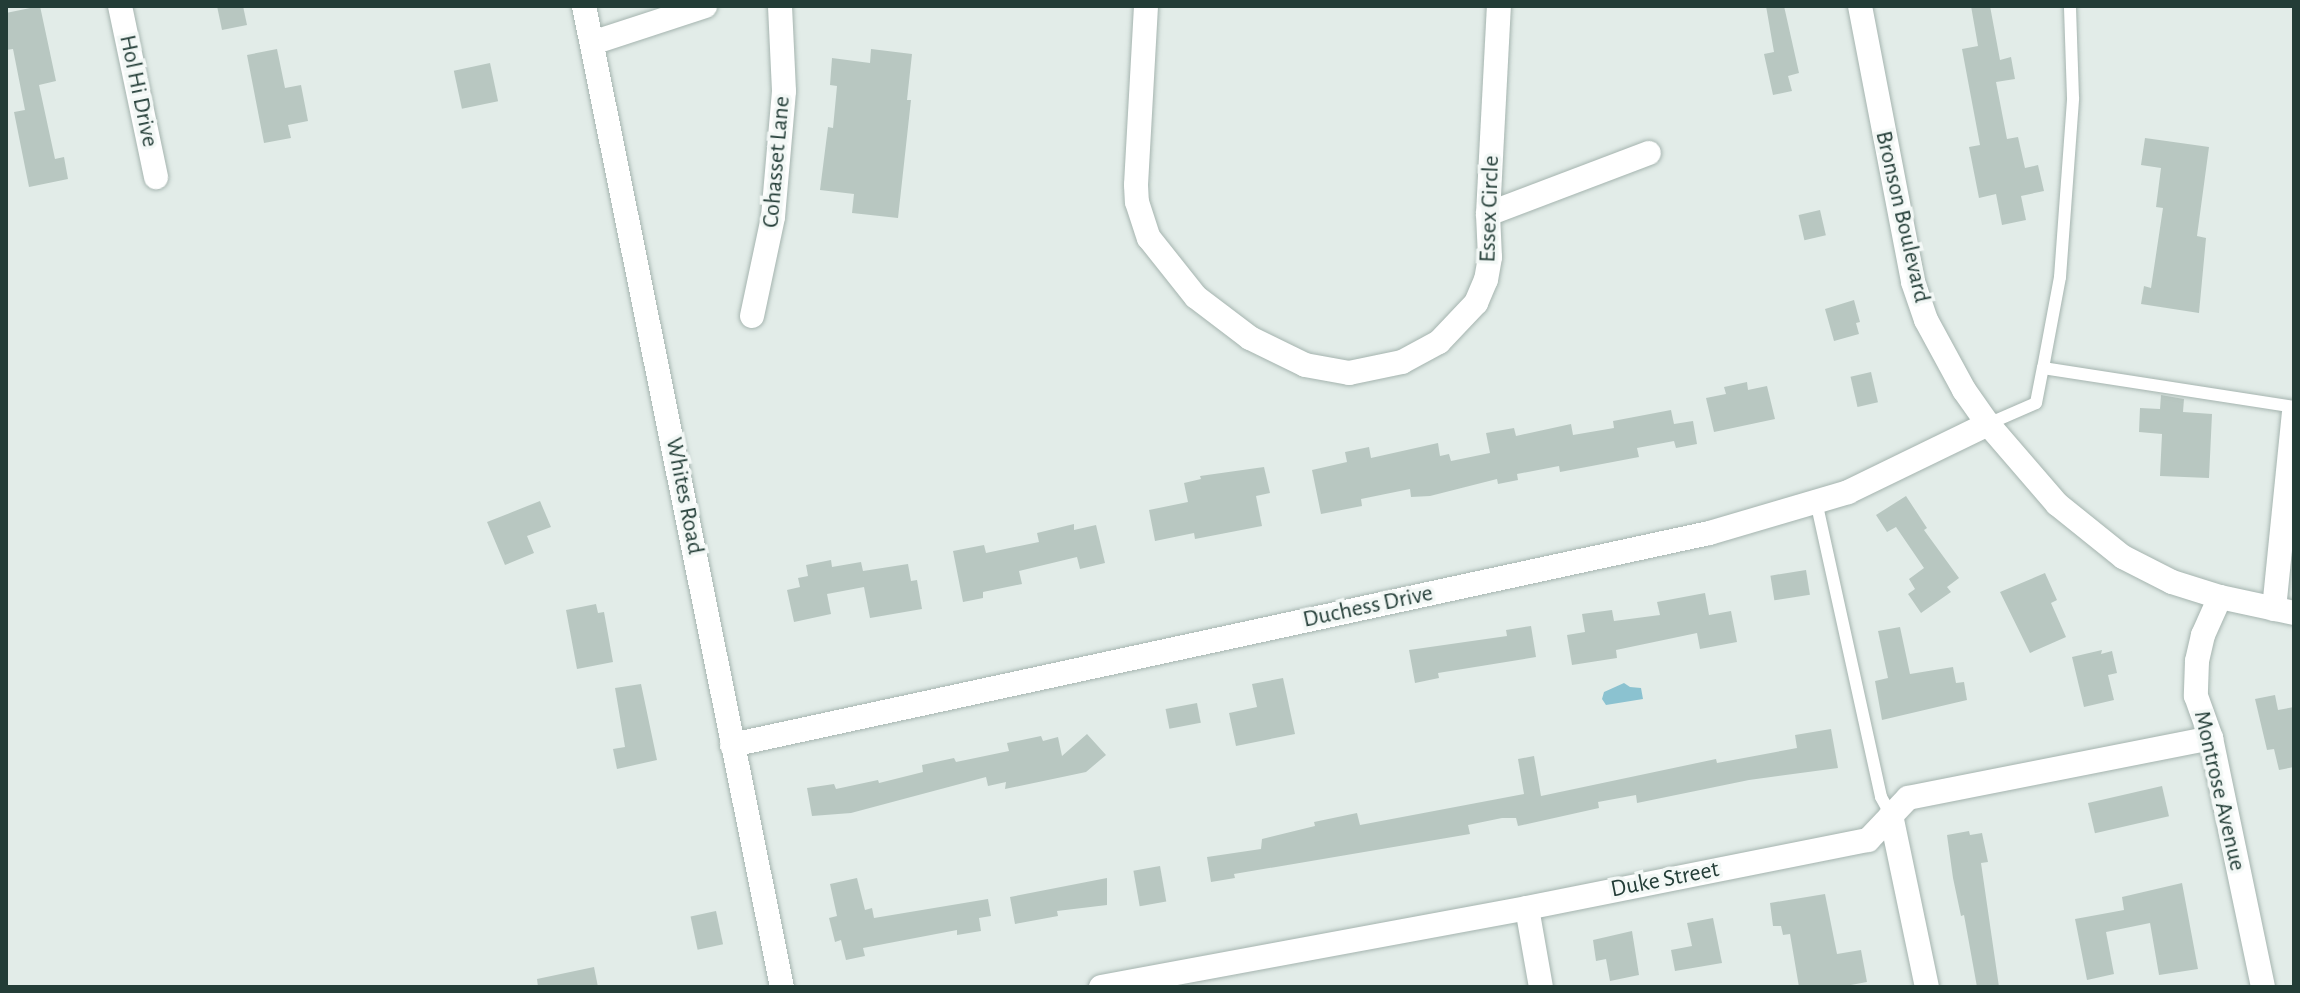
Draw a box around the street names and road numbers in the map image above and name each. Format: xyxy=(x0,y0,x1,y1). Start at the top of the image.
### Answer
street label: Hol Hi Drive xyxy=(112,32,164,150)
street label: Cohasset Lane xyxy=(757,95,797,229)
street label: Bronson Boulevard xyxy=(1868,128,1936,306)
street label: Essex Circle xyxy=(1474,155,1506,263)
street label: Whites Road xyxy=(659,435,709,557)
street label: Duchess Drive xyxy=(1300,579,1436,635)
street label: Montrose Avenue xyxy=(2187,708,2251,874)
street label: Duke Street xyxy=(1608,855,1722,905)

